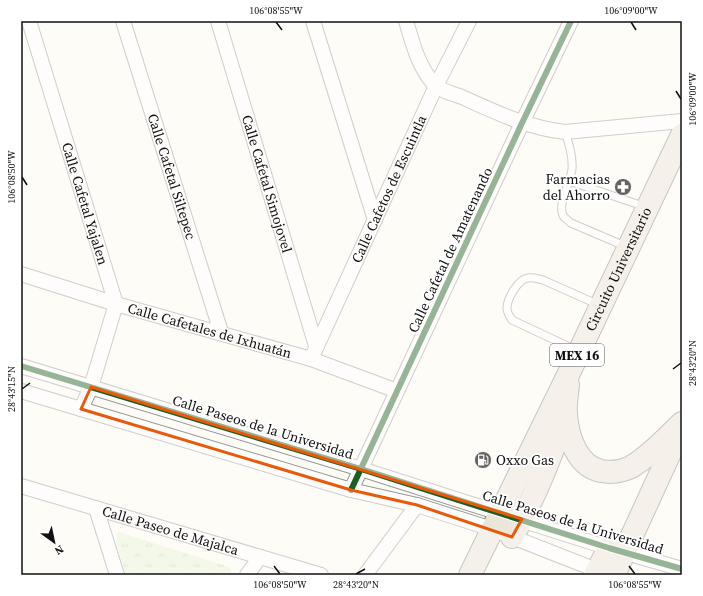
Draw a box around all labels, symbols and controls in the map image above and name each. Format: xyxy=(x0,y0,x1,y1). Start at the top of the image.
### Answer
text: 106°08'55"W xyxy=(249,4,303,17)
text: 106°09'00"W xyxy=(604,4,658,17)
text: 106°09'00"W xyxy=(686,72,699,126)
street label: Calle Cafetal Siltepec xyxy=(143,111,201,242)
street label: Calle Cafetos de Escuintla xyxy=(346,111,432,266)
street label: Calle Cafetal Simojovel xyxy=(237,112,297,255)
street label: Calle Cafetal Yajalen xyxy=(57,140,114,268)
text: 106°08'50"W xyxy=(5,150,18,204)
street label: Calle Cafetal de Amatenando xyxy=(403,164,497,336)
place label: Farmacias del Ahorro xyxy=(543,169,610,205)
pharmacy icon: Farmacias del Ahorro xyxy=(613,177,633,197)
street label: Circuito Universitario xyxy=(580,203,657,334)
street label: Calle Cafetales de Ixhuatán xyxy=(125,298,295,363)
text: 28°43'20"N xyxy=(686,340,699,386)
road number: MEX 16 xyxy=(550,344,604,366)
text: 28°43'15"N xyxy=(5,366,18,412)
street label: Calle Paseos de la Universidad xyxy=(170,390,356,464)
fuel station icon: Oxxo Gas xyxy=(473,450,493,470)
place label: Oxxo Gas xyxy=(496,450,554,470)
street label: Calle Paseos de la Universidad xyxy=(480,485,666,559)
street label: Calle Paseo de Majalca xyxy=(100,501,242,560)
north arrow xyxy=(34,522,74,562)
text: N xyxy=(52,541,67,558)
text: 106°08'50"W xyxy=(253,578,307,591)
text: 28°43'20"N xyxy=(333,578,379,591)
text: 106°08'55"W xyxy=(608,578,662,591)

